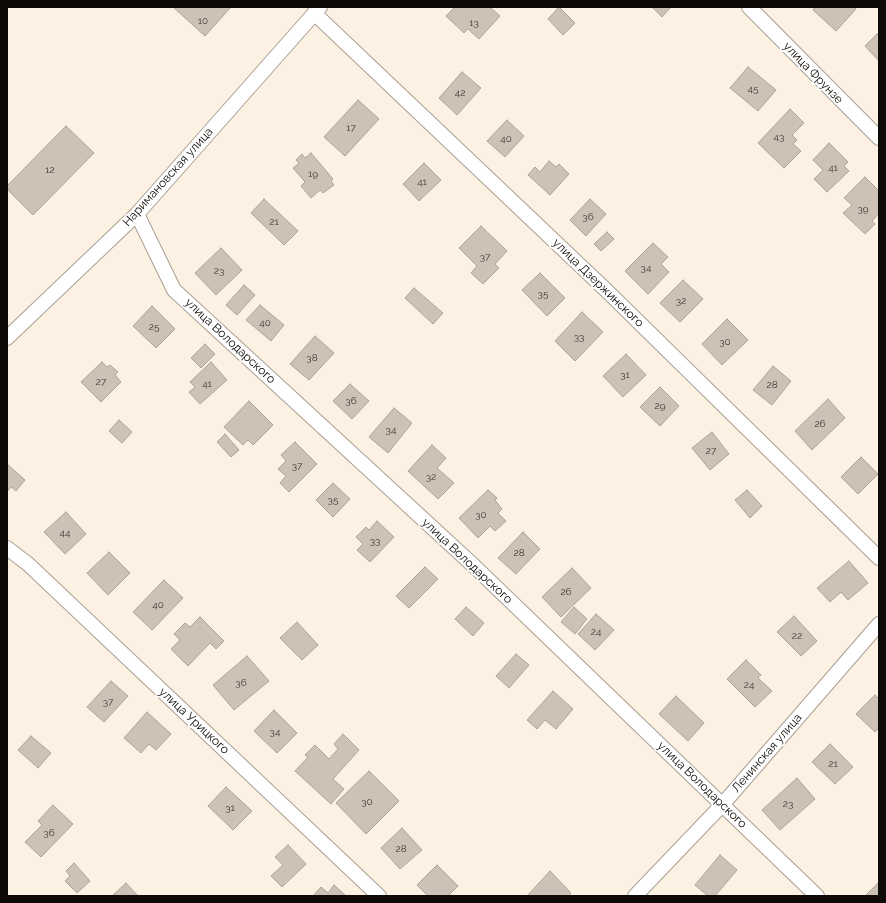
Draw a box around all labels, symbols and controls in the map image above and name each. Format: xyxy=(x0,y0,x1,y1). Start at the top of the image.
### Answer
house number: 10 xyxy=(198,15,208,27)
house number: 13 xyxy=(469,17,479,29)
street label: улица Фрунзе xyxy=(780,39,846,107)
house number: 45 xyxy=(748,83,758,95)
house number: 42 xyxy=(455,87,465,99)
house number: 17 xyxy=(346,122,356,134)
street label: Наримановская улица xyxy=(120,125,216,229)
house number: 43 xyxy=(774,131,784,143)
house number: 40 xyxy=(500,133,512,145)
house number: 41 xyxy=(828,162,838,174)
house number: 12 xyxy=(45,164,55,176)
house number: 19 xyxy=(308,168,318,180)
house number: 41 xyxy=(417,176,427,188)
house number: 39 xyxy=(857,203,869,215)
house number: 36 xyxy=(582,211,594,223)
house number: 21 xyxy=(269,216,279,228)
street label: улица Дзержинского xyxy=(549,236,647,330)
house number: 37 xyxy=(480,251,490,263)
house number: 34 xyxy=(641,262,651,274)
house number: 23 xyxy=(214,265,224,277)
house number: 35 xyxy=(538,288,548,300)
street label: улица Володарского xyxy=(182,295,278,387)
house number: 32 xyxy=(676,295,686,307)
house number: 40 xyxy=(259,317,271,329)
house number: 25 xyxy=(149,321,159,333)
house number: 33 xyxy=(574,331,584,343)
house number: 30 xyxy=(719,336,731,348)
house number: 38 xyxy=(306,352,318,364)
house number: 31 xyxy=(620,369,630,381)
house number: 27 xyxy=(96,376,106,388)
house number: 41 xyxy=(202,378,212,390)
house number: 28 xyxy=(766,379,778,391)
house number: 36 xyxy=(345,395,357,407)
house number: 29 xyxy=(654,400,666,412)
house number: 26 xyxy=(814,418,826,430)
house number: 34 xyxy=(386,424,396,436)
house number: 27 xyxy=(706,445,716,457)
house number: 37 xyxy=(292,460,302,472)
house number: 32 xyxy=(426,471,436,483)
house number: 35 xyxy=(328,494,338,506)
house number: 30 xyxy=(475,509,487,521)
street label: улица Володарского xyxy=(419,515,515,607)
house number: 44 xyxy=(60,527,70,539)
house number: 33 xyxy=(370,535,380,547)
house number: 28 xyxy=(513,547,525,559)
house number: 26 xyxy=(560,586,572,598)
house number: 40 xyxy=(152,599,164,611)
house number: 24 xyxy=(591,626,601,638)
house number: 22 xyxy=(792,630,802,642)
house number: 36 xyxy=(235,677,247,689)
house number: 24 xyxy=(744,679,754,691)
street label: улица Урицкого xyxy=(156,685,232,757)
house number: 37 xyxy=(103,696,113,708)
street label: Ленинская улица xyxy=(729,711,805,795)
house number: 34 xyxy=(270,726,280,738)
street label: улица Володарского xyxy=(654,739,750,831)
house number: 21 xyxy=(828,758,838,770)
house number: 30 xyxy=(361,796,373,808)
house number: 23 xyxy=(783,798,793,810)
house number: 31 xyxy=(225,802,235,814)
house number: 36 xyxy=(43,827,55,839)
house number: 28 xyxy=(395,843,407,855)

